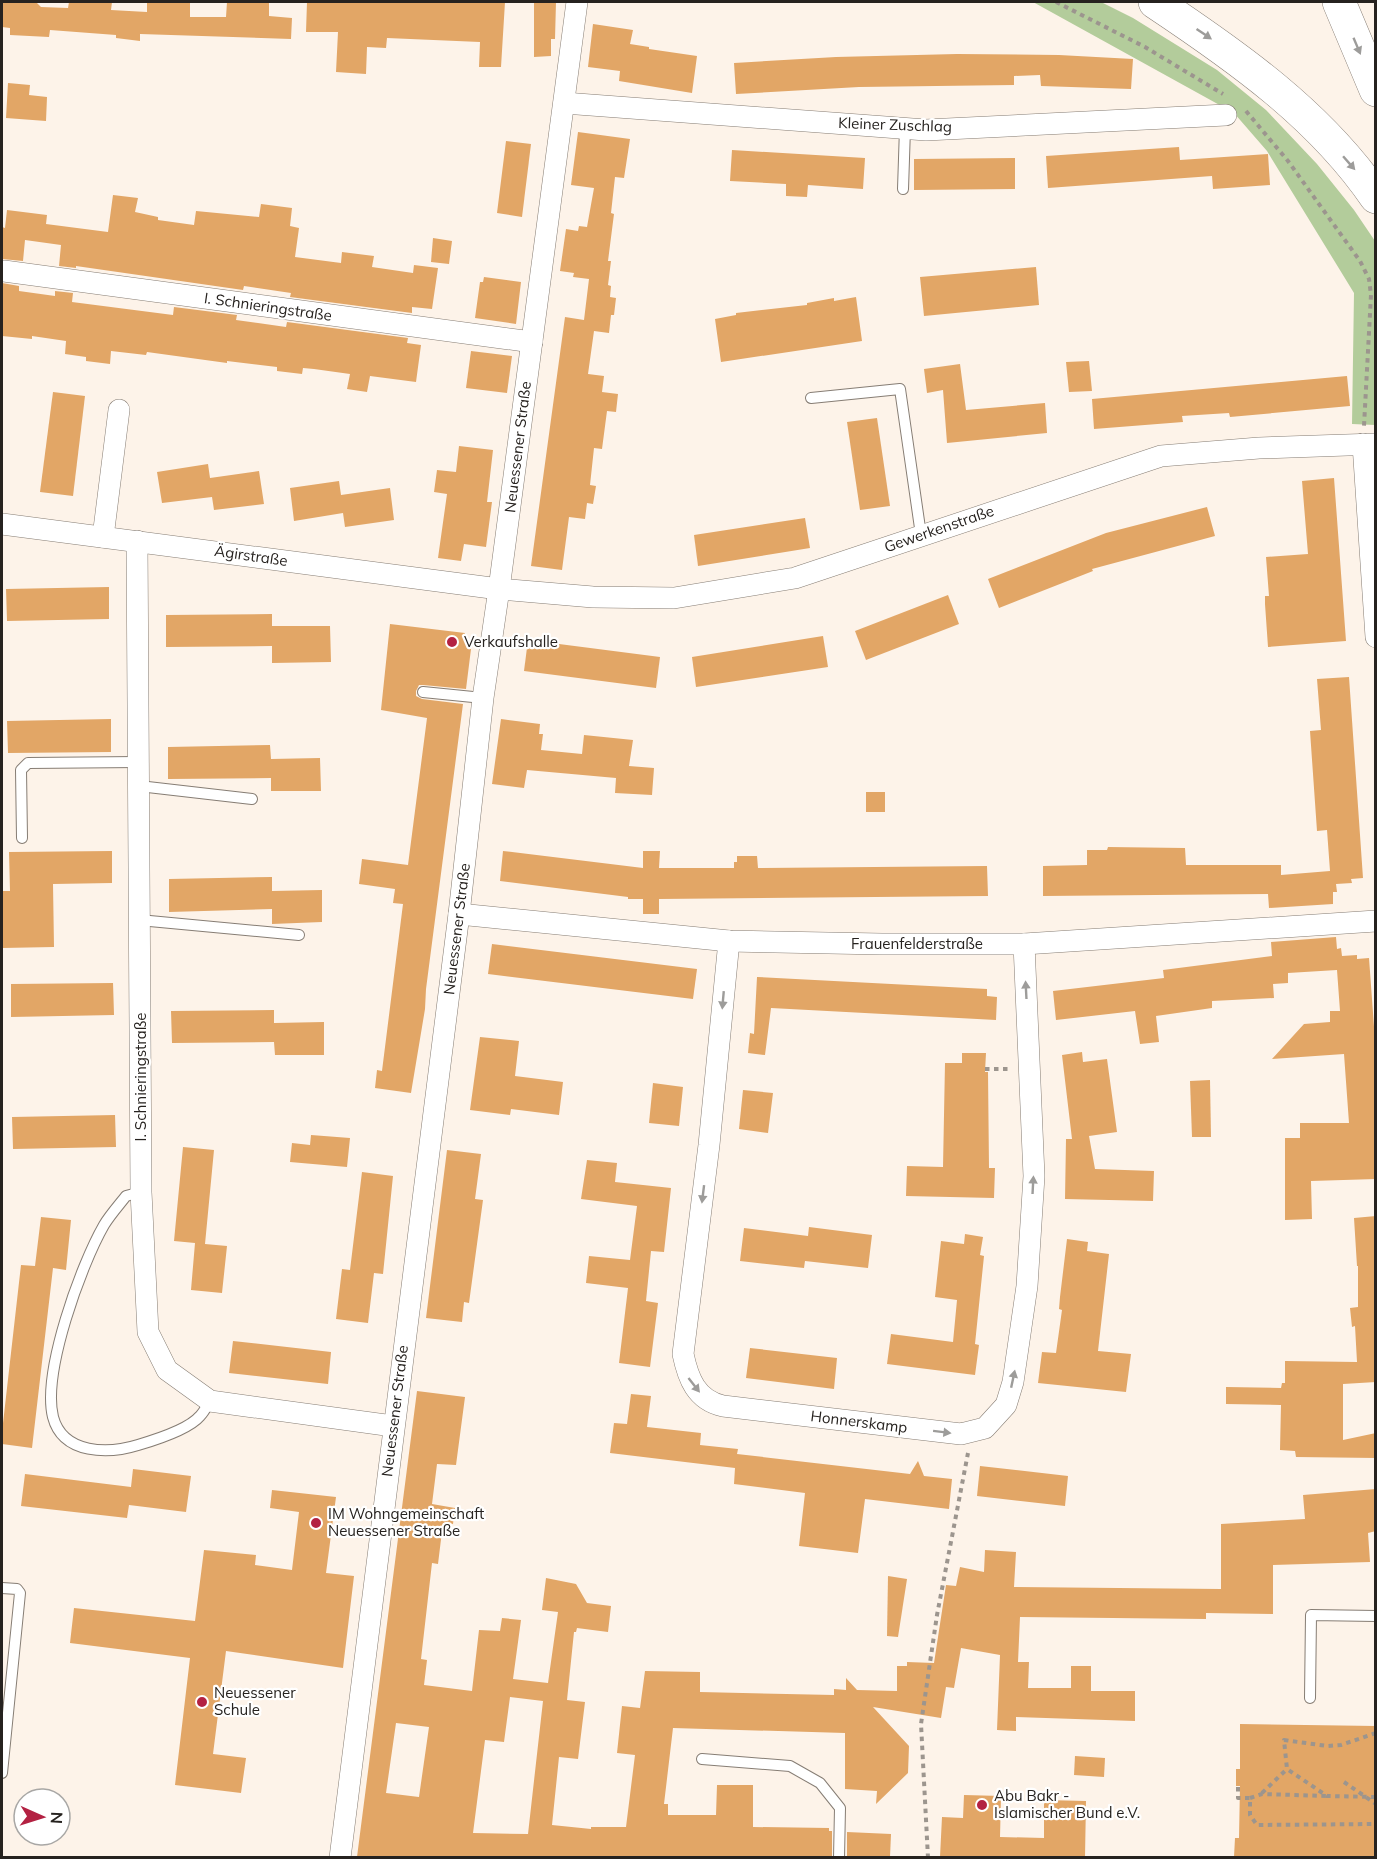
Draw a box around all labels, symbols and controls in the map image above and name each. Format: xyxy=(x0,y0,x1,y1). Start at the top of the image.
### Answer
one-way arrow xyxy=(1195,29,1212,40)
one-way arrow xyxy=(1352,37,1362,55)
street label: Kleiner Zuschlag xyxy=(838,113,952,136)
one-way arrow xyxy=(1342,156,1356,171)
street label: I. Schnieringstraße xyxy=(203,288,333,325)
street label: Neuessener Straße xyxy=(500,380,535,514)
street label: Gewerkenstraße xyxy=(882,501,996,556)
street label: Ägirstraße xyxy=(213,541,289,570)
place label: Verkaufshalle xyxy=(464,632,558,651)
marker: Verkaufshalle xyxy=(445,635,459,649)
street label: Neuessener Straße xyxy=(439,862,474,996)
street label: Frauenfelderstraße xyxy=(851,934,983,953)
one-way arrow xyxy=(1021,981,1030,1000)
one-way arrow xyxy=(718,990,728,1009)
street label: I. Schnieringstraße xyxy=(131,1013,150,1141)
one-way arrow xyxy=(1029,1175,1038,1194)
one-way arrow xyxy=(699,1184,708,1203)
street label: Neuessener Straße xyxy=(377,1344,412,1478)
one-way arrow xyxy=(1009,1369,1018,1388)
one-way arrow xyxy=(687,1377,700,1393)
street label: Honnerskamp xyxy=(810,1406,909,1437)
one-way arrow xyxy=(933,1427,952,1437)
place label: IM Wohngemeinschaft Neuessener Straße xyxy=(328,1504,484,1540)
marker: IM Wohngemeinschaft Neuessener Straße xyxy=(309,1516,323,1530)
place label: Neuessener Schule xyxy=(214,1683,296,1719)
marker: Neuessener Schule xyxy=(195,1695,209,1709)
place label: Abu Bakr - Islamischer Bund e.V. xyxy=(994,1786,1140,1822)
north arrow xyxy=(12,1787,72,1847)
marker: Abu Bakr - Islamischer Bund e.V. xyxy=(975,1798,989,1812)
text: N xyxy=(47,1811,67,1824)

